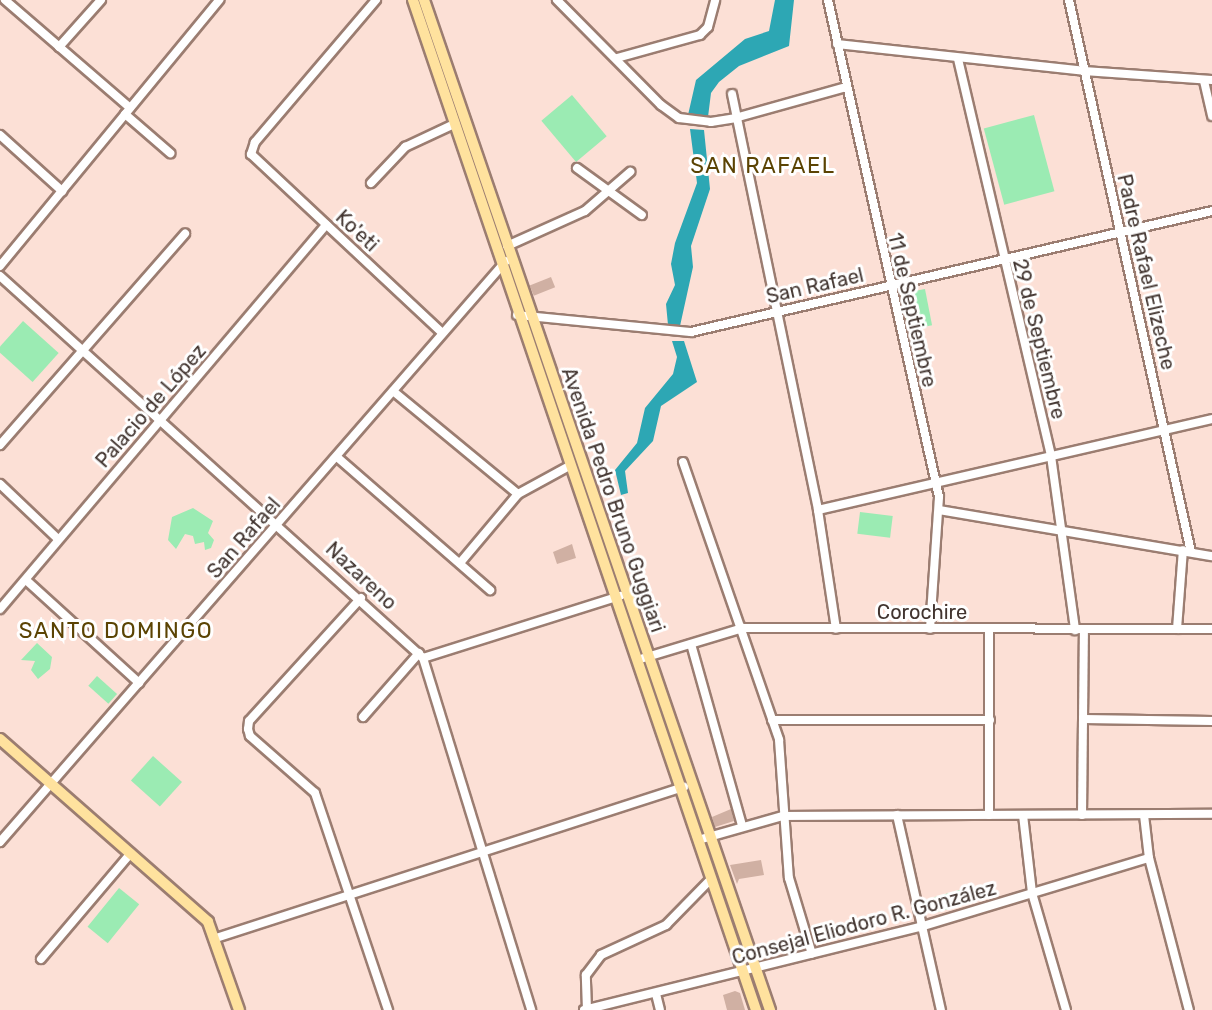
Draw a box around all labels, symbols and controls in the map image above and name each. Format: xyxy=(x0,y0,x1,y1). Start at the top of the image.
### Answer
district label: SAN RAFAEL xyxy=(690,153,836,179)
street label: Padre Rafael Elizeche xyxy=(1112,172,1180,372)
street label: Ko'eti xyxy=(331,205,383,257)
street label: 11 de Septiembre xyxy=(883,231,941,389)
street label: 29 de Septiembre xyxy=(1008,256,1070,422)
street label: San Rafael xyxy=(764,263,866,309)
street label: Palacio de López xyxy=(91,339,211,473)
street label: Avenida Pedro Bruno Guggiari xyxy=(556,364,670,636)
street label: San Rafael xyxy=(202,493,286,583)
street label: Nazareno xyxy=(321,537,401,615)
street label: Corochire xyxy=(877,600,967,624)
district label: SANTO DOMINGO xyxy=(19,618,213,644)
street label: Consejal Eliodoro R. González xyxy=(729,876,999,970)

